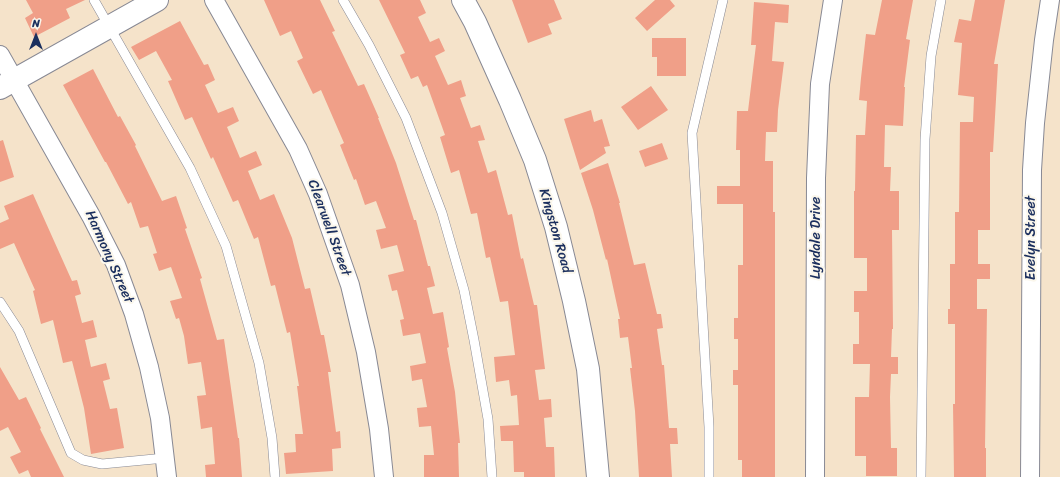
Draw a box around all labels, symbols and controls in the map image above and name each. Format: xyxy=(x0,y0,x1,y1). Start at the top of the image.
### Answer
text: N xyxy=(32,14,40,33)
north arrow xyxy=(16,16,56,56)
street label: Clearwell Street xyxy=(304,177,354,279)
street label: Kingston Road xyxy=(535,187,575,275)
street label: Evelyn Street xyxy=(1023,196,1039,280)
street label: Lyndale Drive xyxy=(808,197,824,279)
street label: Harmony Street xyxy=(81,208,137,306)

